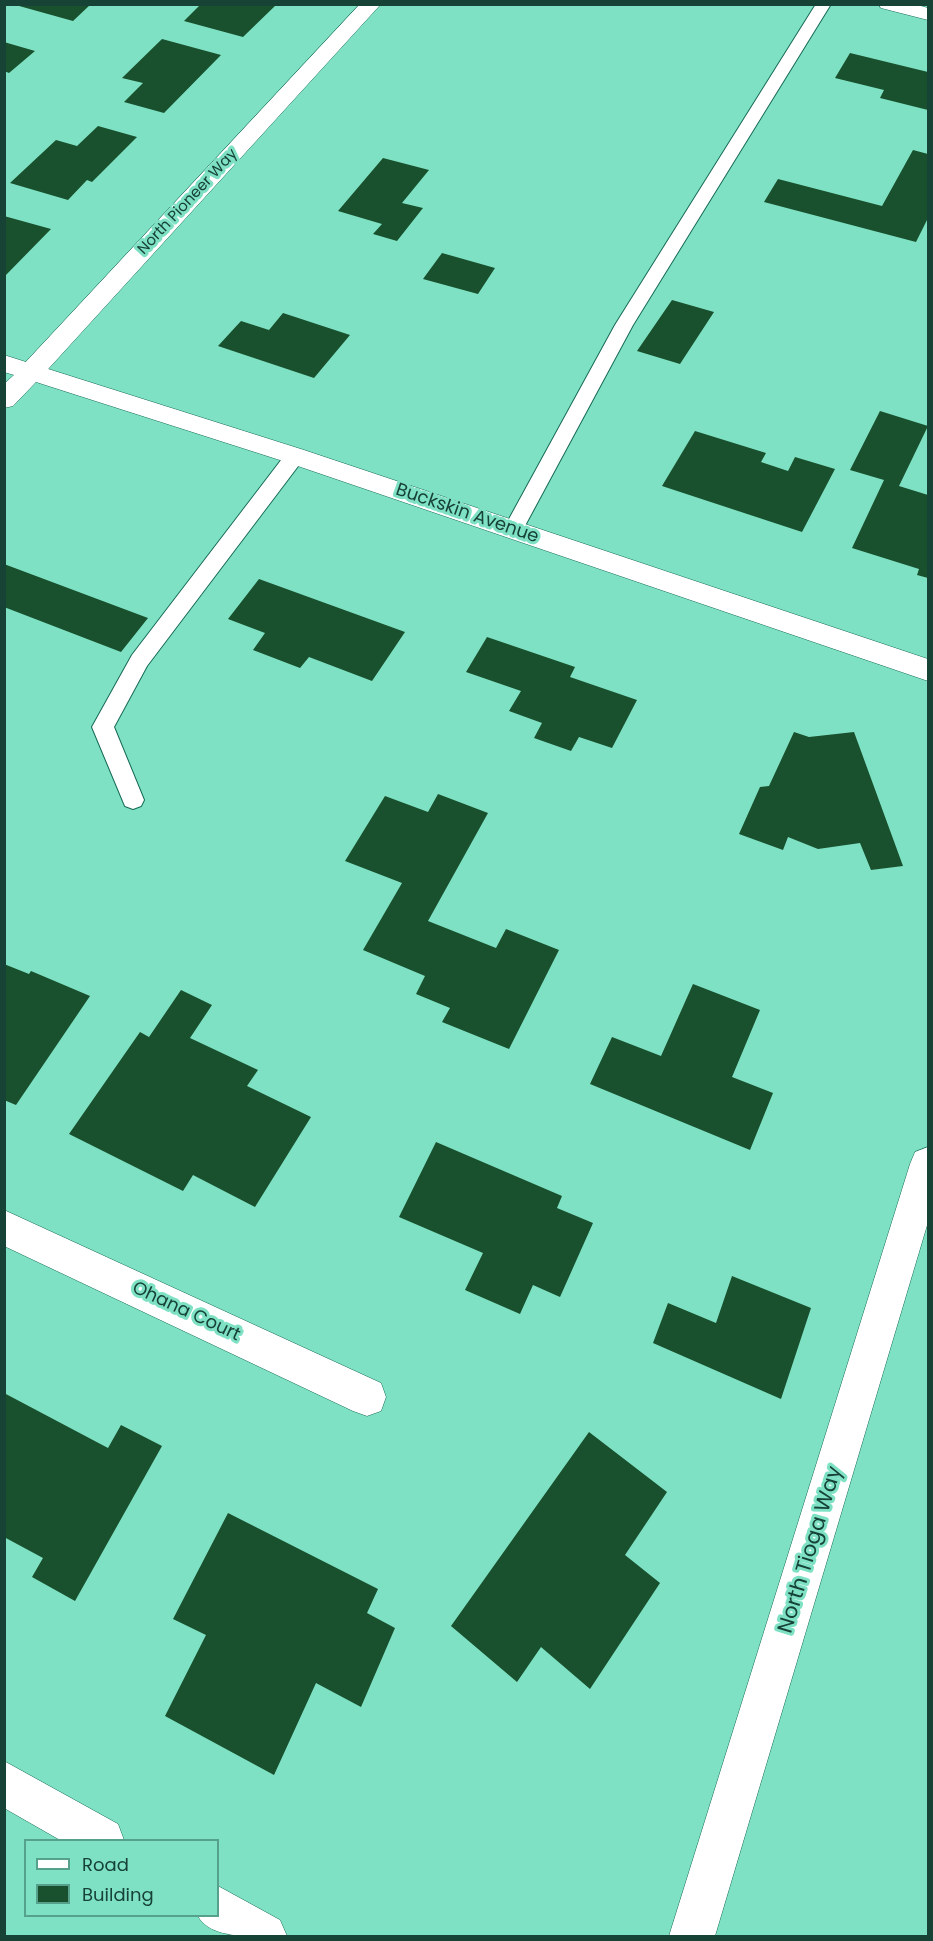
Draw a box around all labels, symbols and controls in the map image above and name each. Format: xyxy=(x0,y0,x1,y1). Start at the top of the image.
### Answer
street label: North Pioneer Way xyxy=(134,145,242,259)
street label: Buckskin Avenue xyxy=(393,479,541,549)
street label: Ohana Court xyxy=(129,1278,243,1346)
street label: North Tioga Way xyxy=(774,1463,848,1637)
legend xyxy=(24,1839,219,1917)
text: Road xyxy=(82,1852,129,1877)
text: Building xyxy=(82,1882,154,1907)

